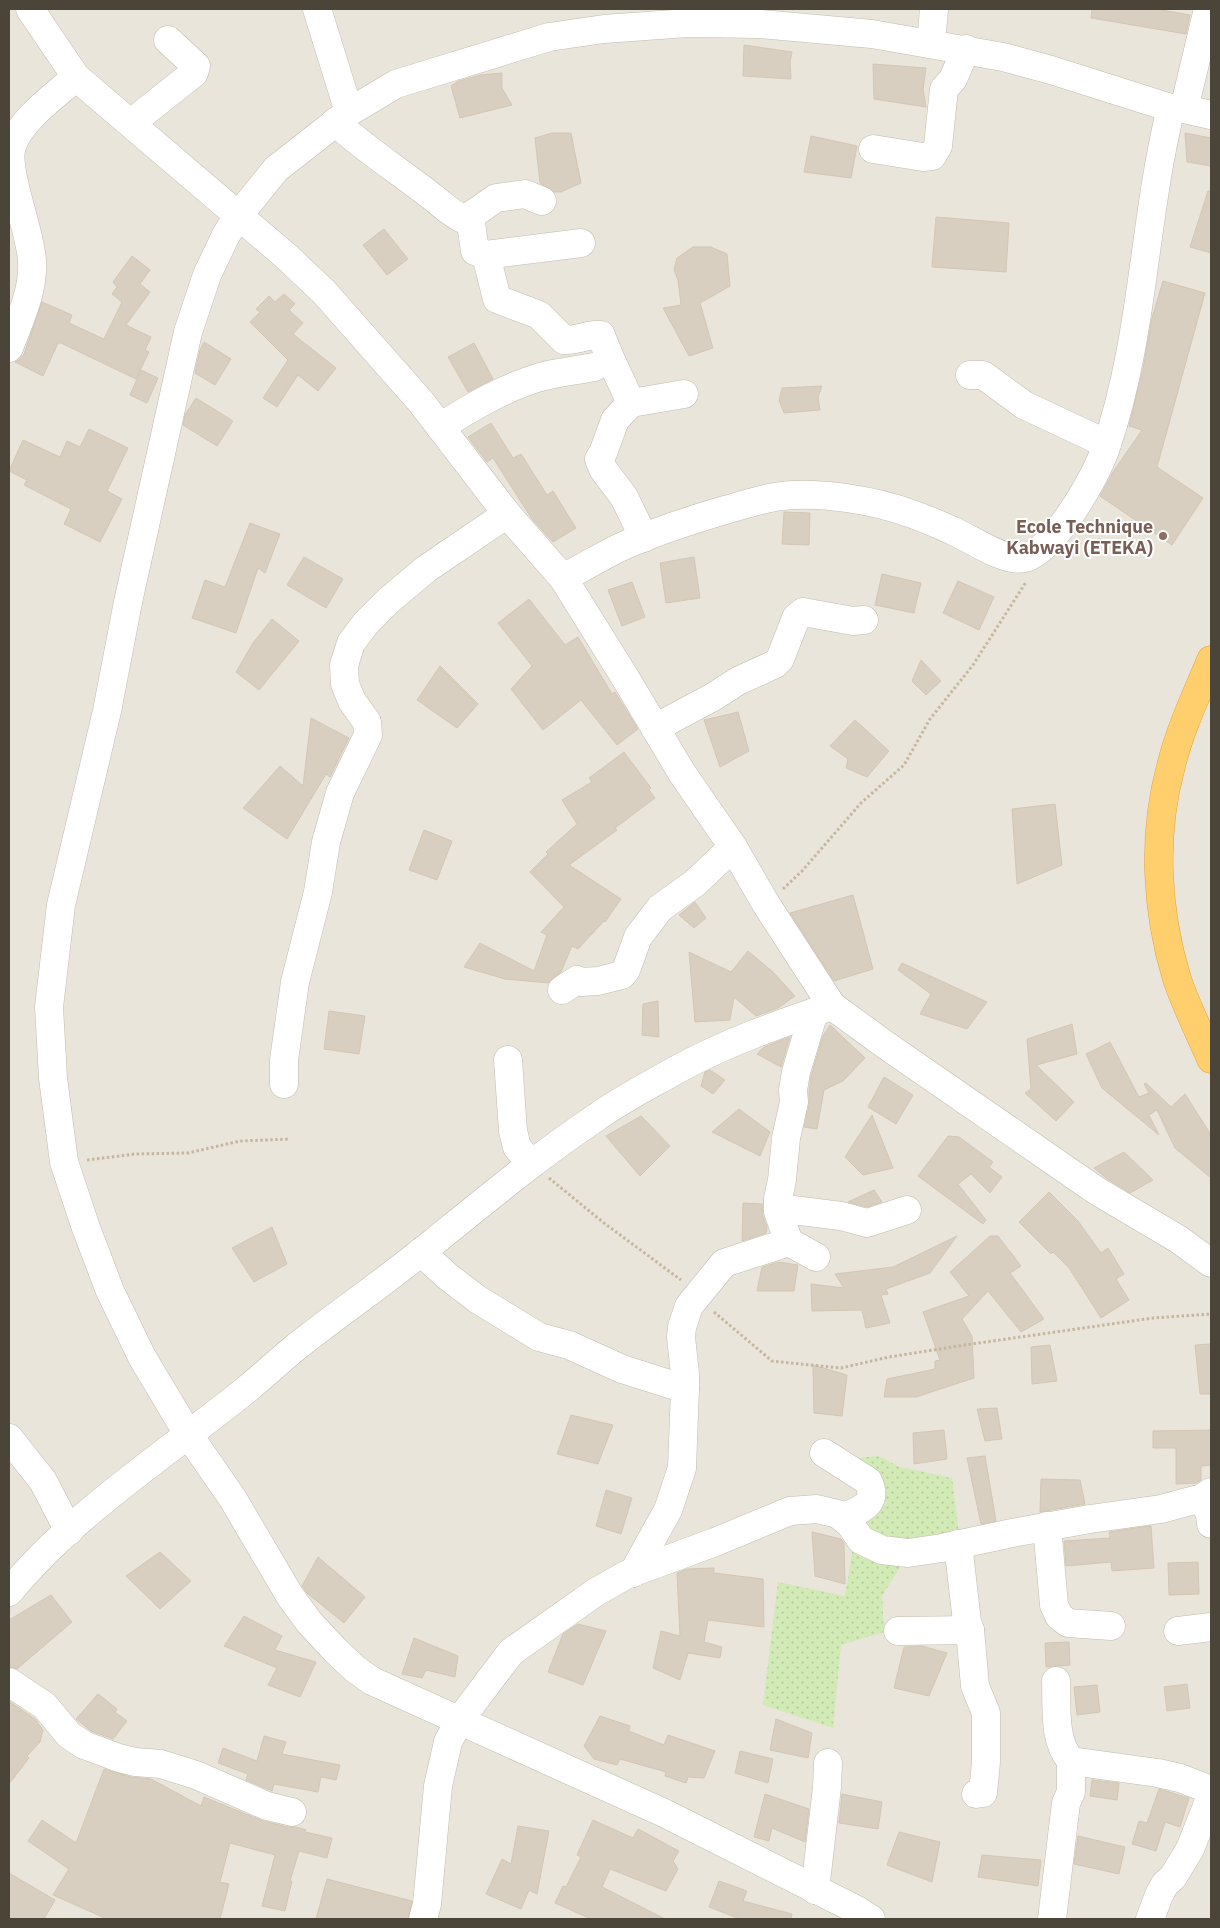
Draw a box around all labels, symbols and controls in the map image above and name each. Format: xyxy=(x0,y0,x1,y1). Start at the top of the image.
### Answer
place label: Ecole Technique Kabwayi (ETEKA) xyxy=(1006,515,1153,559)
marker: Ecole Technique Kabwayi (ETEKA) xyxy=(1157,530,1169,542)

